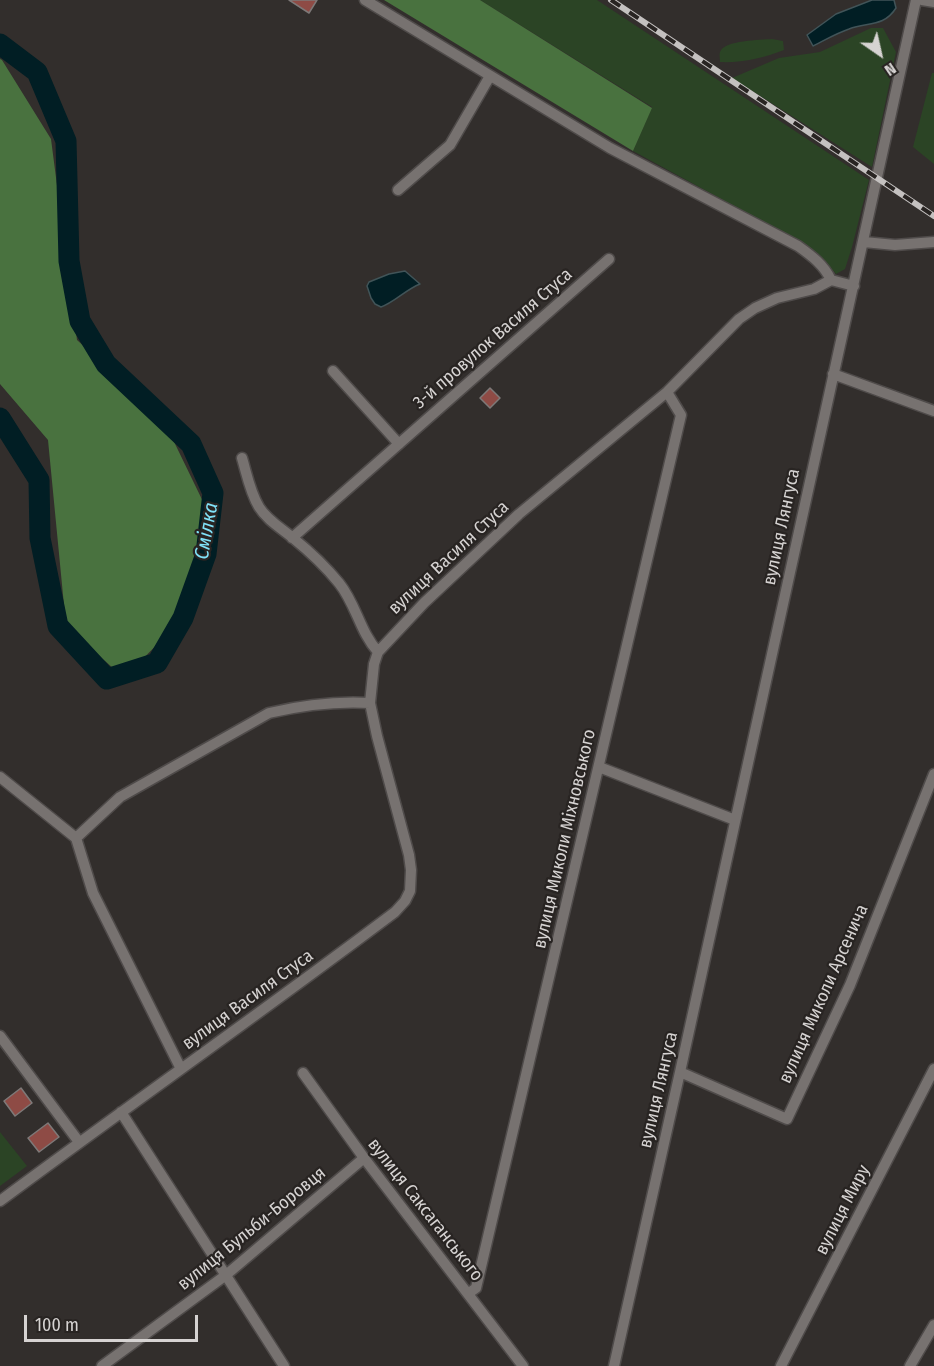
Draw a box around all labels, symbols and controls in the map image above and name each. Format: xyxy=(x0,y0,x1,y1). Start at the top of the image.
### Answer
north arrow xyxy=(850,24,910,84)
text: N xyxy=(881,59,900,80)
street label: 3-й провулок Василя Стуса xyxy=(409,264,577,414)
street label: вулиця Лянгуса xyxy=(759,467,805,587)
street label: вулиця Василя Стуса xyxy=(384,497,514,619)
water label: Смілка xyxy=(190,501,224,561)
street label: вулиця Миколи Міхновського xyxy=(529,727,601,951)
street label: вулиця Миколи Арсенича xyxy=(775,901,873,1087)
street label: вулиця Василя Стуса xyxy=(178,945,318,1055)
street label: вулиця Лянгуса xyxy=(635,1030,683,1150)
street label: вулиця Саксаганського xyxy=(363,1134,487,1286)
street label: вулиця Миру xyxy=(811,1161,875,1259)
street label: вулиця Бульби-Боровця xyxy=(174,1163,330,1295)
scale bar xyxy=(27,1303,201,1341)
text: 100 m xyxy=(35,1314,79,1336)

